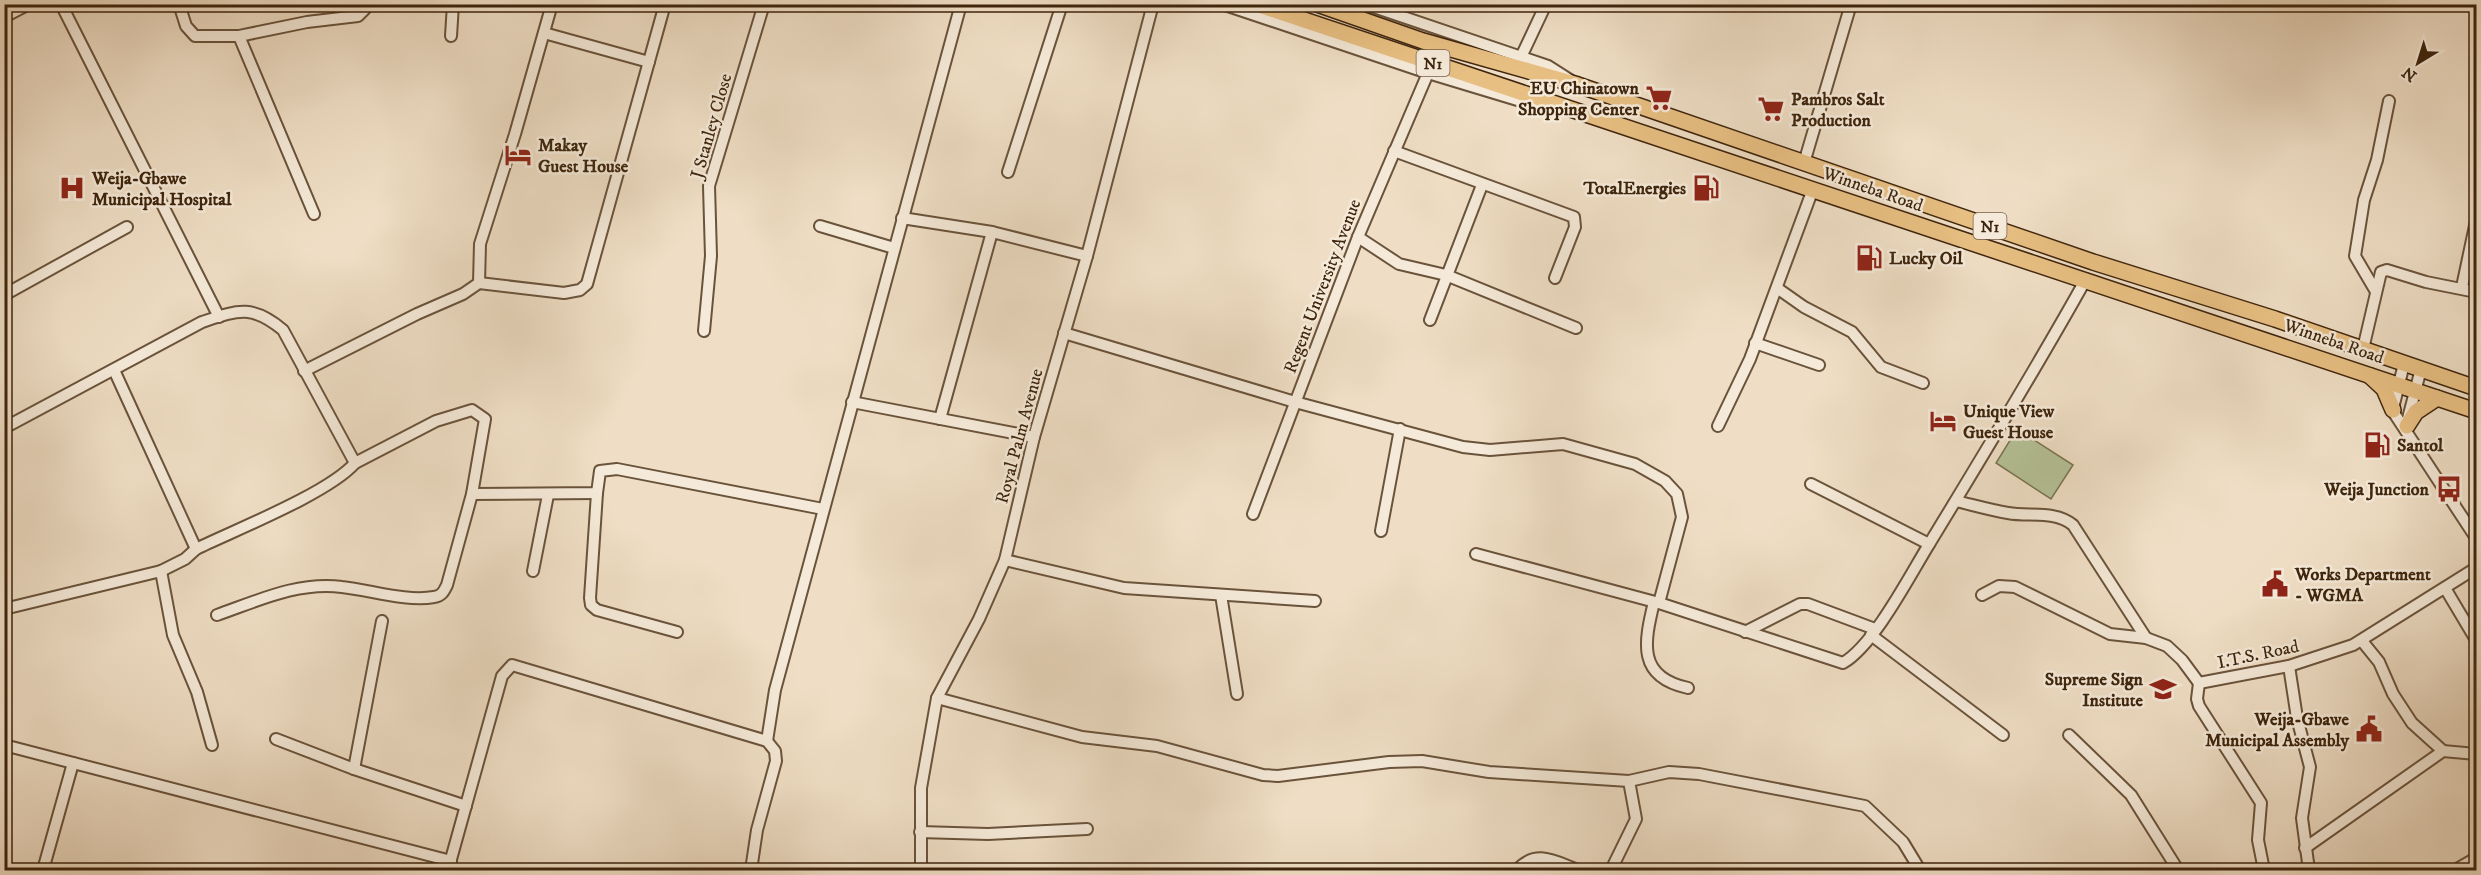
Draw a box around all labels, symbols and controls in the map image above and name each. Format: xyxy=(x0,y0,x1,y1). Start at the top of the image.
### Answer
north arrow xyxy=(2388,33,2448,93)
road number: N1 xyxy=(1416,50,1450,76)
text: N xyxy=(2398,62,2421,86)
street label: J Stanley Close xyxy=(686,71,737,183)
place label: EU Chinatown Shopping Center xyxy=(1518,78,1640,121)
supermarket icon: EU Chinatown Shopping Center xyxy=(1644,83,1674,113)
place label: Pambros Salt Production xyxy=(1791,89,1885,132)
supermarket icon: Pambros Salt Production xyxy=(1756,94,1786,124)
place label: Makay Guest House xyxy=(538,135,629,178)
hotel icon: Makay Guest House xyxy=(503,140,533,170)
street label: Winneba Road xyxy=(1819,162,1926,217)
place label: Weija-Gbawe Municipal Hospital xyxy=(91,168,232,211)
hospital icon: Weija-Gbawe Municipal Hospital xyxy=(57,173,87,203)
fuel station icon: TotalEnergies xyxy=(1691,173,1721,203)
place label: TotalEnergies xyxy=(1583,178,1686,200)
street label: Regent University Avenue xyxy=(1280,196,1366,377)
road number: N1 xyxy=(1974,213,2006,239)
fuel station icon: Lucky Oil xyxy=(1854,243,1884,273)
place label: Lucky Oil xyxy=(1889,248,1963,270)
street label: Winneba Road xyxy=(2280,314,2387,369)
street label: Royal Palm Avenue xyxy=(991,366,1049,506)
place label: Unique View Guest House xyxy=(1963,401,2055,444)
hotel icon: Unique View Guest House xyxy=(1928,406,1958,436)
fuel station icon: Santol xyxy=(2362,430,2392,460)
place label: Santol xyxy=(2397,435,2444,457)
bus stop icon: Weija Junction xyxy=(2434,474,2464,504)
place label: Weija Junction xyxy=(2323,479,2430,501)
place label: Works Department - WGMA xyxy=(2294,564,2431,607)
public building icon: Works Department - WGMA xyxy=(2260,569,2290,599)
street label: I.T.S. Road xyxy=(2215,636,2301,674)
place label: Supreme Sign Institute xyxy=(2045,669,2144,712)
school or university icon: Supreme Sign Institute xyxy=(2148,674,2178,704)
place label: Weija-Gbawe Municipal Assembly xyxy=(2205,709,2350,752)
public building icon: Weija-Gbawe Municipal Assembly xyxy=(2354,714,2384,744)

